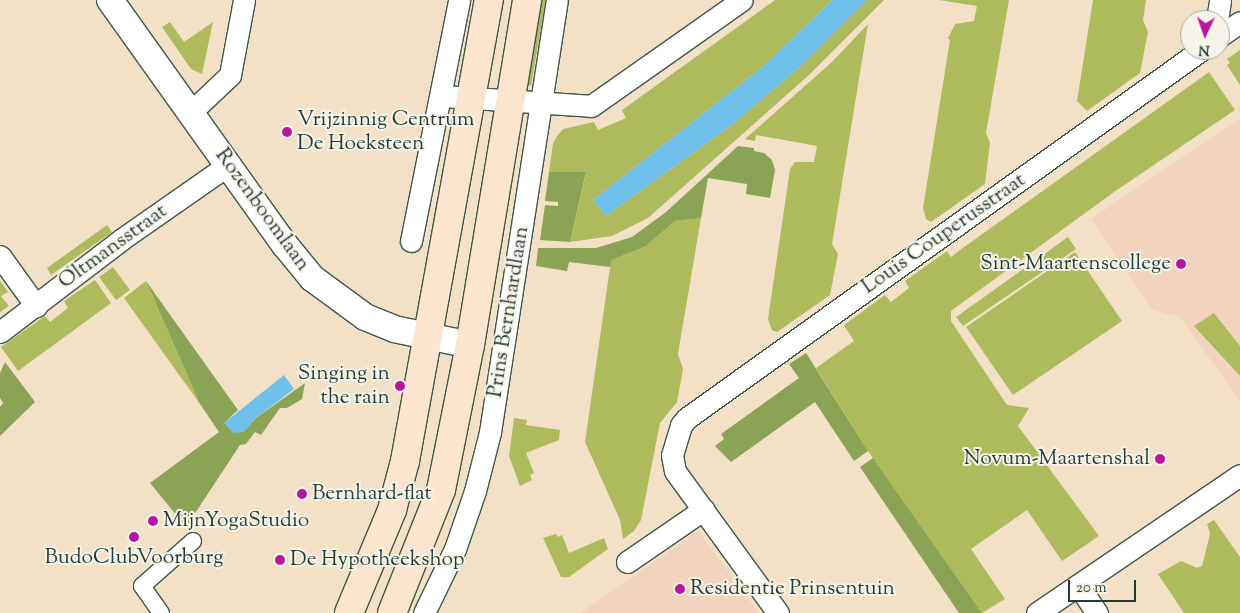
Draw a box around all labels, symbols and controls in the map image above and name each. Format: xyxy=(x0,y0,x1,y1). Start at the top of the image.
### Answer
north arrow xyxy=(1180,10,1230,60)
text: N xyxy=(1198,39,1210,59)
place label: Vrijzinnig Centrum De Hoeksteen xyxy=(297,107,474,157)
marker: Vrijzinnig Centrum De Hoeksteen xyxy=(281,126,293,138)
street label: Rozenboomlaan xyxy=(209,144,315,276)
street label: Louis Couperusstraat xyxy=(857,168,1031,300)
street label: Oltmansstraat xyxy=(54,199,172,295)
street label: Prins Bernhardlaan xyxy=(483,225,535,399)
place label: Sint-Maartenscollege xyxy=(980,251,1171,277)
marker: Sint-Maartenscollege xyxy=(1175,258,1187,270)
place label: Singing in the rain xyxy=(298,361,390,411)
marker: Singing in the rain xyxy=(394,380,406,392)
place label: Novum-Maartenshal xyxy=(964,446,1150,472)
marker: Novum-Maartenshal xyxy=(1154,453,1166,465)
place label: Bernhard-flat xyxy=(312,481,432,507)
marker: Bernhard-flat xyxy=(296,488,308,500)
place label: MijnYogaStudio xyxy=(163,508,309,534)
marker: MijnYogaStudio xyxy=(147,515,159,527)
marker: BudoClubVoorburg xyxy=(128,531,140,543)
place label: BudoClubVoorburg xyxy=(44,545,224,571)
place label: De Hypotheekshop xyxy=(290,547,465,573)
marker: De Hypotheekshop xyxy=(274,554,286,566)
scale bar xyxy=(1070,570,1138,602)
place label: Residentie Prinsentuin xyxy=(690,576,895,602)
text: 20 m xyxy=(1076,578,1107,599)
marker: Residentie Prinsentuin xyxy=(674,583,686,595)

